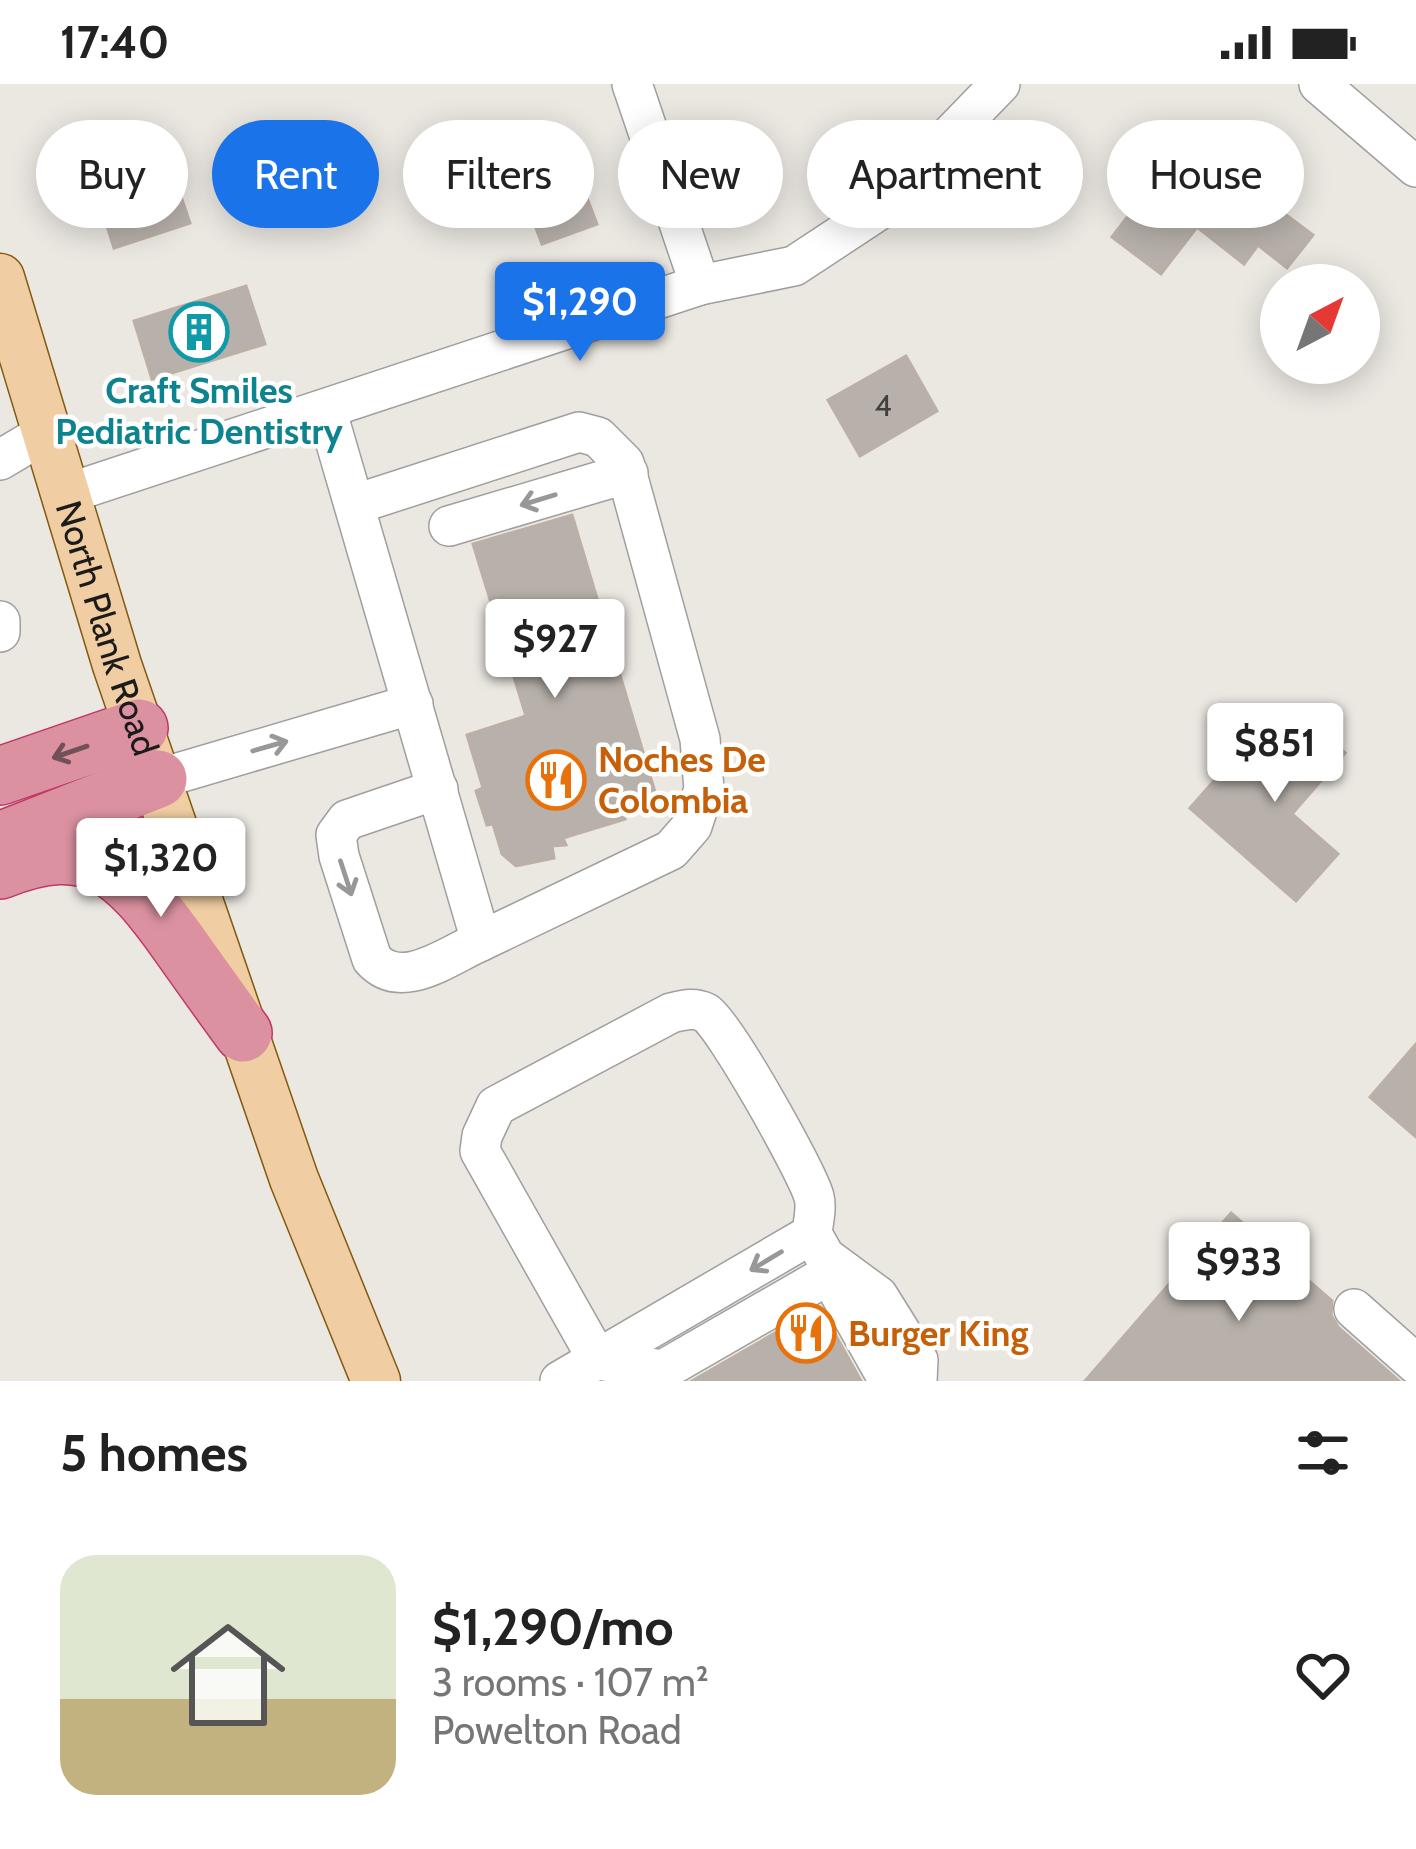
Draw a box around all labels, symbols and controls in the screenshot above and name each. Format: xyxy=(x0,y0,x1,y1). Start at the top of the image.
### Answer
text: 17:40 xyxy=(60,15,169,69)
chip: Buy xyxy=(36,120,188,228)
chip: Rent xyxy=(212,120,379,228)
chip: Filters xyxy=(403,120,594,228)
chip: New xyxy=(618,120,783,228)
chip: Apartment xyxy=(807,120,1083,228)
chip: House xyxy=(1107,120,1304,228)
pin: $1,290 xyxy=(482,262,678,364)
north arrow xyxy=(1260,264,1380,384)
map controls xyxy=(1260,264,1380,384)
text: $1,290 xyxy=(522,277,638,325)
building icon: Craft Smiles Pediatric Dentistry xyxy=(168,301,230,363)
place label: Craft Smiles Pediatric Dentistry xyxy=(55,368,343,453)
house number: 4 xyxy=(874,387,892,424)
one-way arrow xyxy=(520,490,558,512)
street label: North Plank Road xyxy=(47,495,168,761)
pin: $927 xyxy=(484,599,626,701)
text: $927 xyxy=(512,614,598,662)
pin: $851 xyxy=(1204,703,1346,805)
text: $851 xyxy=(1234,718,1316,766)
one-way arrow xyxy=(250,734,288,756)
place label: Noches De Colombia xyxy=(598,737,766,822)
one-way arrow xyxy=(52,743,89,764)
restaurant icon: Noches De Colombia xyxy=(525,749,587,811)
pin: $1,320 xyxy=(63,818,259,920)
text: $1,320 xyxy=(103,833,219,881)
one-way arrow xyxy=(336,858,358,896)
pin: $933 xyxy=(1168,1222,1310,1324)
text: $933 xyxy=(1196,1237,1282,1285)
one-way arrow xyxy=(749,1249,784,1273)
restaurant icon: Burger King xyxy=(775,1302,837,1364)
place label: Burger King xyxy=(848,1311,1028,1355)
icon: filters xyxy=(1290,1420,1356,1486)
text: 5 homes xyxy=(60,1422,248,1484)
text: $1,290/mo xyxy=(432,1596,674,1658)
icon: home xyxy=(156,1603,300,1747)
icon: heart xyxy=(1290,1642,1356,1708)
text: 3 rooms · 107 m² xyxy=(432,1658,709,1706)
text: Powelton Road xyxy=(432,1706,682,1754)

